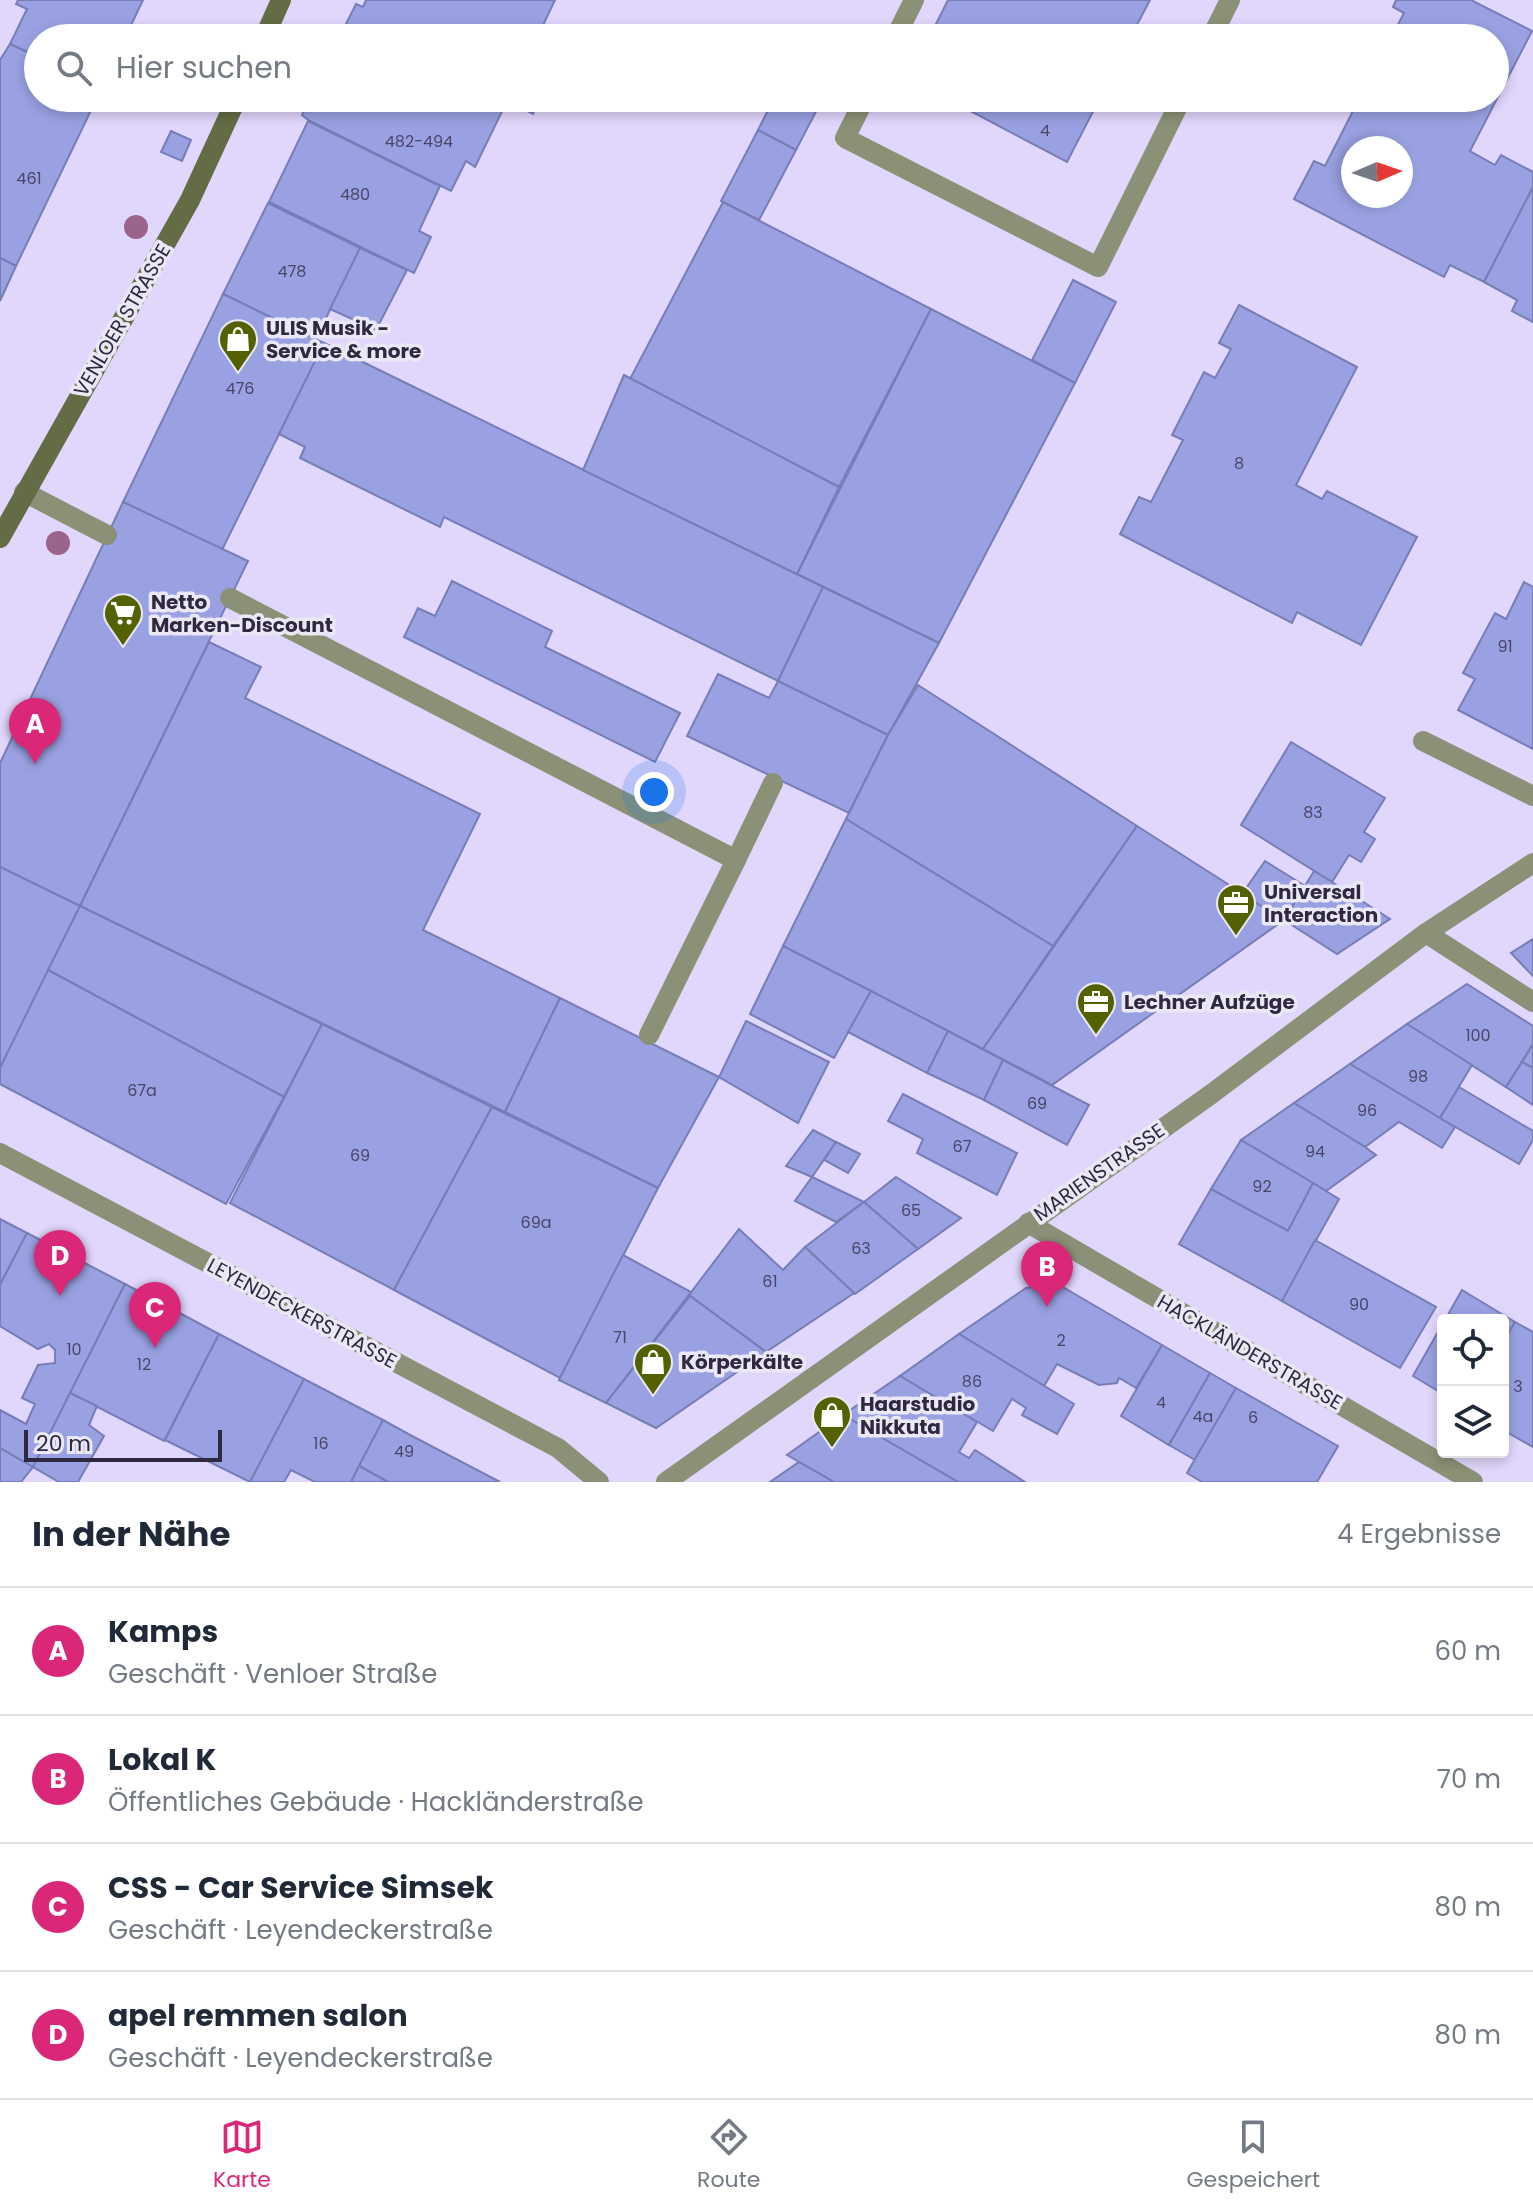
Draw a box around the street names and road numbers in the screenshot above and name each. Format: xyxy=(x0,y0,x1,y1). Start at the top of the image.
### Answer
street label: VENLOER STRASSE xyxy=(67,239,177,401)
street label: MARIENSTRASSE xyxy=(1028,1116,1170,1228)
street label: LEYENDECKERSTRASSE xyxy=(202,1251,402,1375)
street label: HACKLÄNDERSTRASSE xyxy=(1152,1288,1348,1416)

